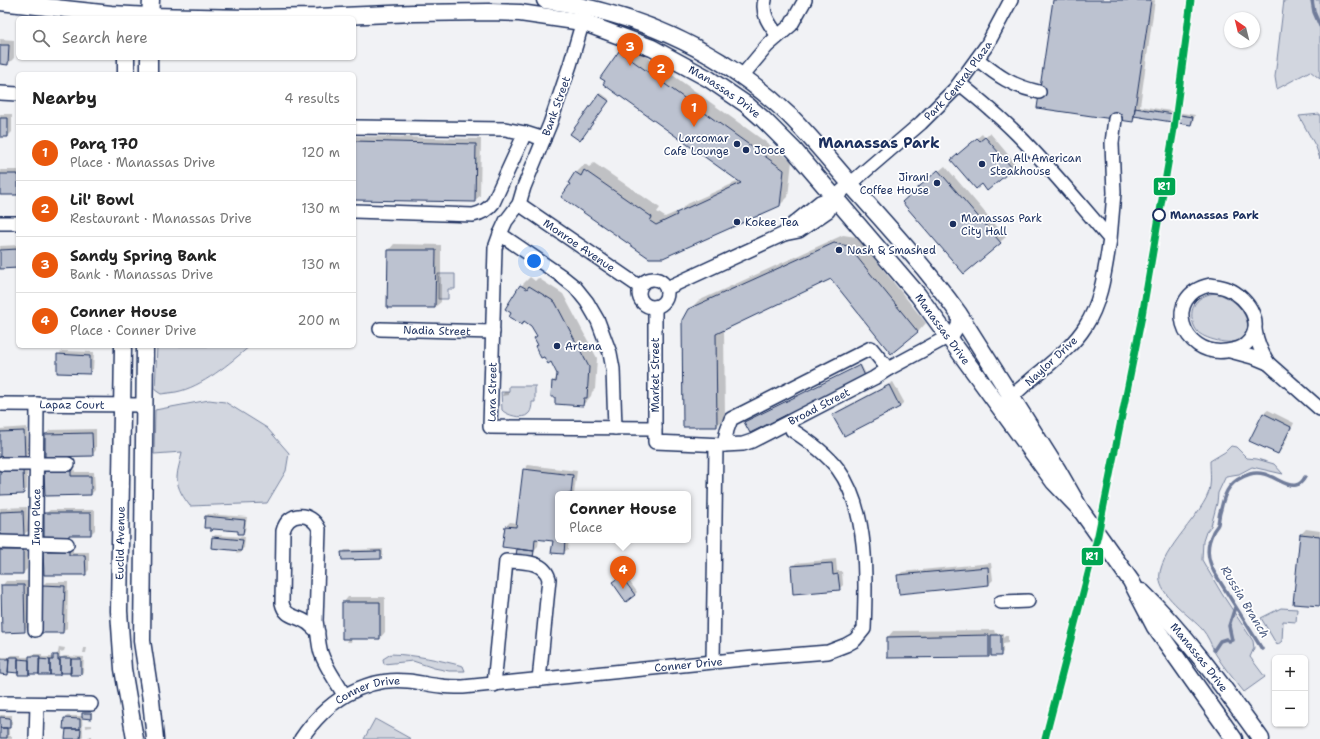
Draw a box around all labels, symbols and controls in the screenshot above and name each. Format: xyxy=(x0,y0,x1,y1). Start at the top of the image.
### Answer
north arrow xyxy=(1224,12,1260,48)
search box xyxy=(16,16,356,60)
icon: search xyxy=(30,27,52,49)
text: Search here xyxy=(62,28,148,48)
pin: 3 xyxy=(617,33,643,66)
street label: Park Central Plaza xyxy=(921,38,996,124)
pin: 2 xyxy=(648,55,674,88)
street label: Manassas Drive xyxy=(686,62,764,122)
street label: Bank Street xyxy=(539,74,574,138)
text: Nearby xyxy=(32,87,97,109)
text: 4 results xyxy=(284,90,340,107)
pin: 1 xyxy=(681,94,707,127)
place label: Larcomar Cafe Lounge xyxy=(664,131,729,159)
district label: Manassas Park xyxy=(818,133,940,153)
text: Parq 170 xyxy=(70,134,138,154)
marker: Larcomar Cafe Lounge xyxy=(732,139,742,149)
place label: Jooce xyxy=(754,143,785,158)
text: 1 xyxy=(42,144,48,161)
text: 120 m xyxy=(302,144,340,161)
marker: Jooce xyxy=(741,145,751,155)
place label: The All American Steakhouse xyxy=(990,151,1082,179)
text: Place · Manassas Drive xyxy=(70,154,215,171)
marker: The All American Steakhouse xyxy=(977,159,987,169)
place label: Jirani Coffee House xyxy=(860,170,929,198)
line badge: R1 xyxy=(1153,177,1176,196)
marker: Jirani Coffee House xyxy=(932,178,942,188)
text: R1 xyxy=(1158,179,1170,194)
text: Lil' Bowl xyxy=(70,190,134,210)
text: 2 xyxy=(40,200,50,217)
text: 130 m xyxy=(302,200,340,217)
marker: Manassas Park xyxy=(1152,208,1166,222)
place label: Manassas Park xyxy=(1170,208,1259,223)
text: Restaurant · Manassas Drive xyxy=(70,210,252,227)
place label: Manassas Park City Hall xyxy=(961,211,1042,239)
place label: Kokee Tea xyxy=(745,215,799,230)
street label: Monroe Avenue xyxy=(540,216,618,276)
marker: Kokee Tea xyxy=(732,217,742,227)
marker: Manassas Park City Hall xyxy=(948,219,958,229)
place label: Nash & Smashed xyxy=(847,243,936,258)
marker: Nash & Smashed xyxy=(834,245,844,255)
text: Sandy Spring Bank xyxy=(70,246,217,266)
your location xyxy=(524,251,544,271)
text: 3 xyxy=(40,256,50,273)
text: 130 m xyxy=(302,256,340,273)
text: Bank · Manassas Drive xyxy=(70,266,213,283)
street label: Manassas Drive xyxy=(911,291,973,368)
text: Conner House xyxy=(70,302,177,322)
text: 4 xyxy=(40,312,50,329)
text: 200 m xyxy=(298,312,340,329)
text: Place · Conner Drive xyxy=(70,322,197,339)
street label: Nadia Street xyxy=(403,323,471,339)
street label: Naylor Drive xyxy=(1022,333,1081,390)
street label: Market Street xyxy=(648,337,663,412)
place label: Artena xyxy=(565,339,602,354)
marker: Artena xyxy=(552,341,562,351)
street label: Lara Street xyxy=(484,362,501,422)
street label: Broad Street xyxy=(786,385,853,429)
street label: Lapaz Court xyxy=(39,397,105,413)
street label: Inyo Place xyxy=(29,488,44,546)
popup xyxy=(555,491,691,543)
text: Conner House xyxy=(569,499,677,519)
street label: Euclid Avenue xyxy=(112,506,129,580)
text: Place xyxy=(569,519,602,536)
line badge: R1 xyxy=(1081,547,1104,566)
text: R1 xyxy=(1086,549,1098,564)
pin: 4 xyxy=(610,556,636,589)
water label: Russia Branch xyxy=(1217,563,1273,641)
street label: Manassas Drive xyxy=(1167,620,1231,695)
street label: Conner Drive xyxy=(654,654,723,676)
map controls xyxy=(1272,655,1308,727)
button: + xyxy=(1272,655,1308,691)
street label: Conner Drive xyxy=(332,673,400,708)
button: − xyxy=(1272,691,1308,727)

